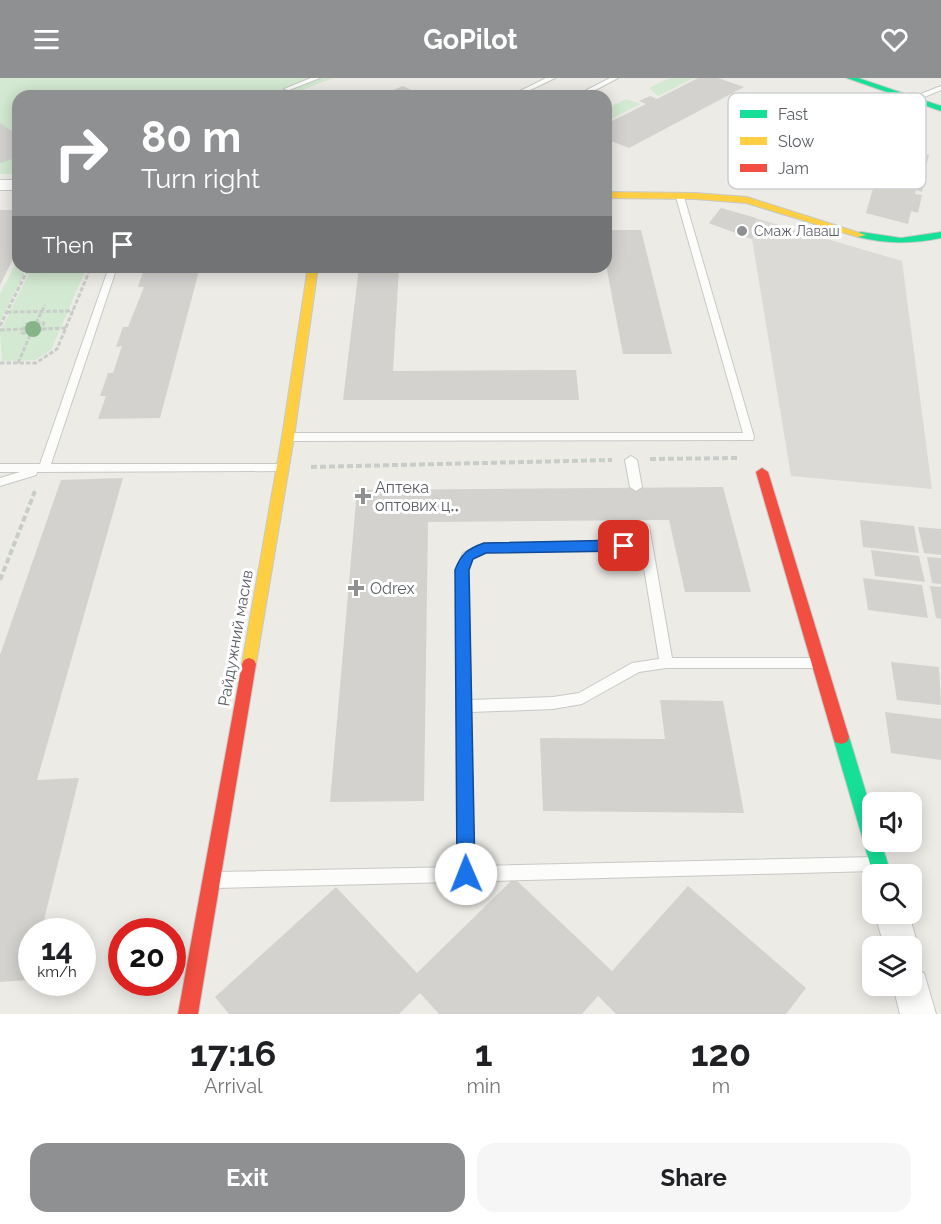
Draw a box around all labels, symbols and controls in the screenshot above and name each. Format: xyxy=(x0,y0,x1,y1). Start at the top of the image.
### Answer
icon: menu xyxy=(30,23,63,56)
icon: heart xyxy=(878,23,911,56)
text: GoPilot xyxy=(423,24,518,55)
legend xyxy=(728,93,926,189)
text: Fast xyxy=(778,105,809,124)
text: 80 m xyxy=(141,113,241,162)
icon: right xyxy=(42,114,120,192)
text: Slow xyxy=(778,132,814,151)
text: Jam xyxy=(778,159,809,178)
text: Turn right xyxy=(141,163,260,194)
place label: Смаж Лаваш xyxy=(754,223,840,239)
marker: Смаж Лаваш xyxy=(735,224,749,238)
icon: arrive xyxy=(106,228,139,261)
text: Then xyxy=(42,232,94,258)
place label: Аптека оптових ц‥ xyxy=(375,478,459,515)
marker: Аптека оптових ц‥ xyxy=(356,489,370,503)
pin xyxy=(598,520,649,571)
icon: arrive xyxy=(607,529,640,562)
street label: Райдужний масив xyxy=(214,569,257,708)
marker: Odrex xyxy=(347,579,365,597)
place label: Odrex xyxy=(370,579,414,598)
map controls xyxy=(862,792,922,996)
button: sound xyxy=(862,792,922,852)
position arrow xyxy=(434,842,498,906)
button: search xyxy=(862,864,922,924)
speed limit sign: 20 xyxy=(108,918,186,996)
text: 14 xyxy=(41,932,73,967)
button: layers xyxy=(862,936,922,996)
text: km/h xyxy=(37,963,77,981)
text: 17:16 xyxy=(190,1032,276,1074)
text: 1 xyxy=(475,1032,493,1074)
text: 120 xyxy=(691,1032,751,1074)
text: Arrival xyxy=(204,1074,263,1098)
text: min xyxy=(466,1074,501,1098)
text: m xyxy=(712,1074,730,1098)
button: Exit xyxy=(30,1143,465,1212)
button: Share xyxy=(477,1143,911,1212)

